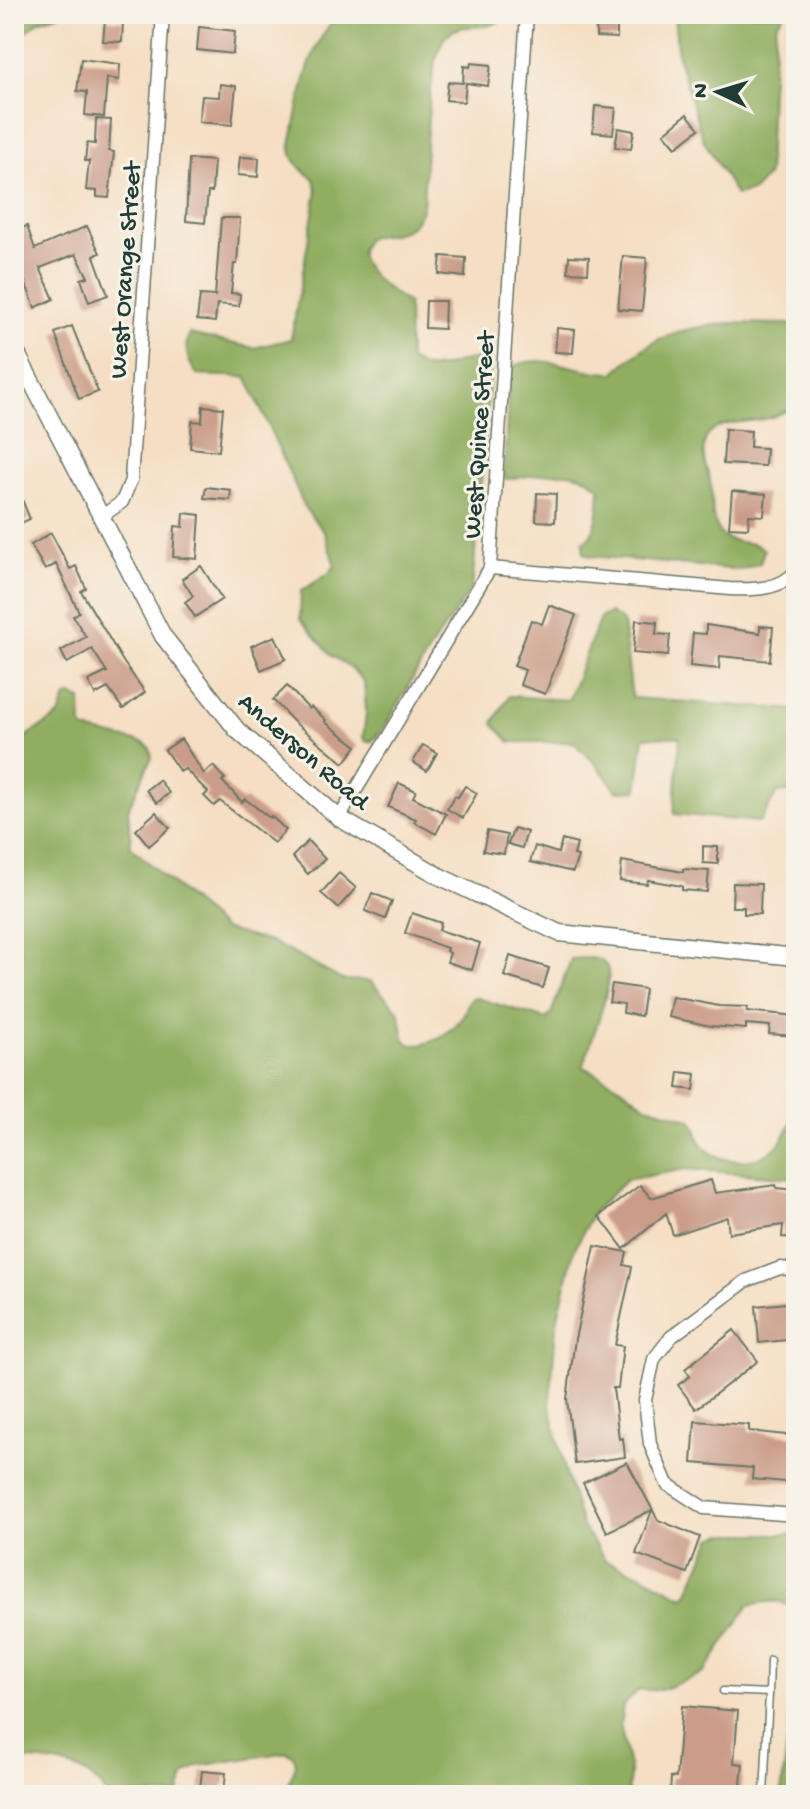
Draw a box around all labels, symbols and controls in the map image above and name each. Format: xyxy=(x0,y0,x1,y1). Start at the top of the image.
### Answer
north arrow xyxy=(678,52,758,132)
text: N xyxy=(689,83,716,99)
street label: West Orange Street xyxy=(104,159,151,380)
street label: West Quince Street xyxy=(459,328,504,540)
street label: Anderson Road xyxy=(230,688,375,820)

